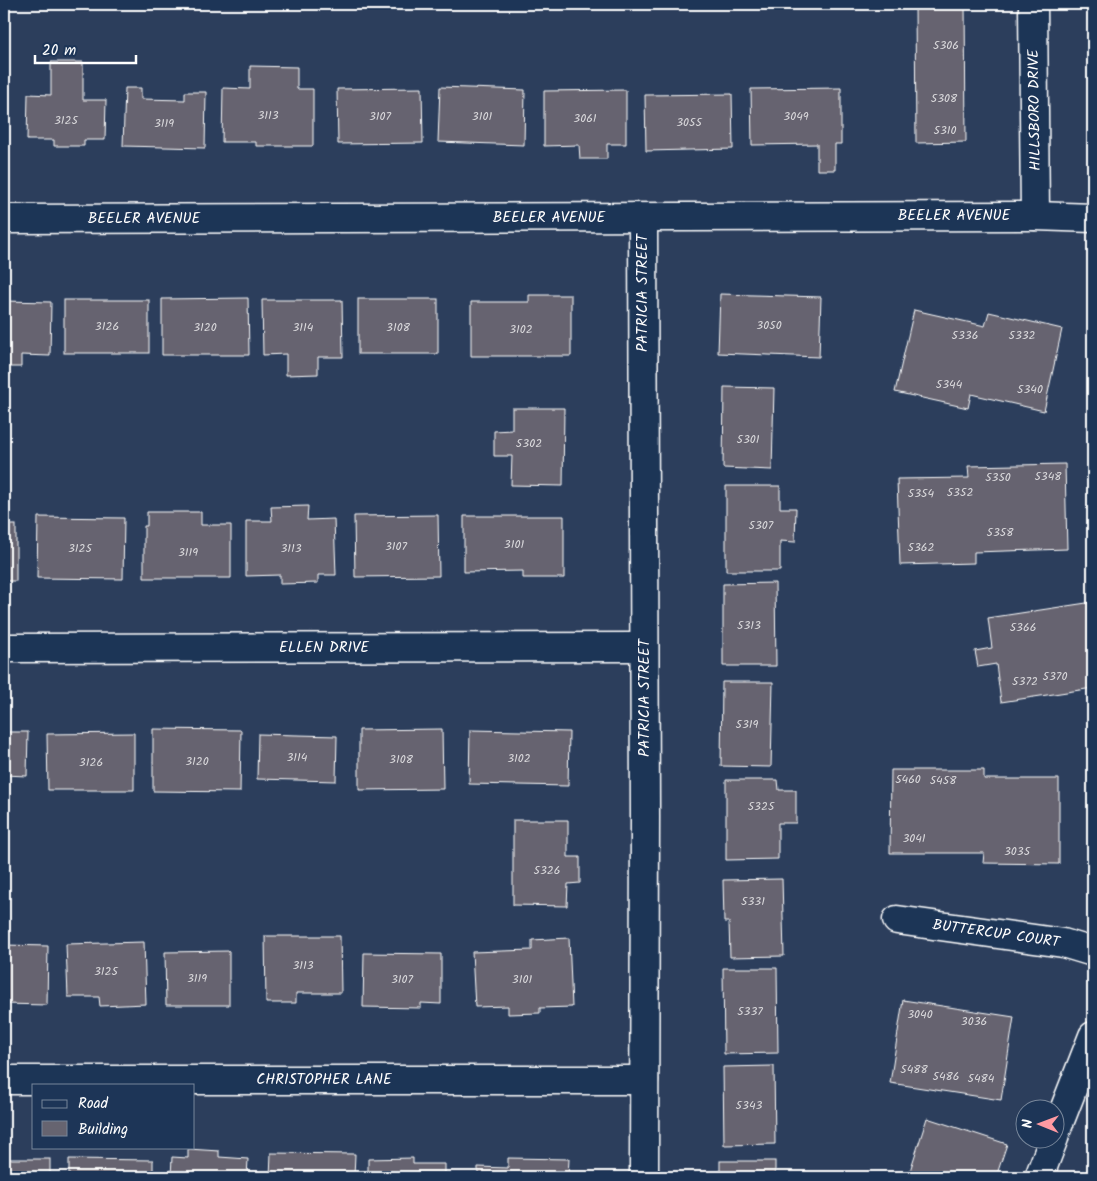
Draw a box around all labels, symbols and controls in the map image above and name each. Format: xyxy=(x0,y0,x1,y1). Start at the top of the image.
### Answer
scale bar xyxy=(35,32,136,64)
house number: 5306 xyxy=(933,36,959,55)
text: 20 m xyxy=(42,39,76,63)
street label: HILLSBORO DRIVE xyxy=(1022,48,1048,171)
house number: 5308 xyxy=(931,89,958,108)
house number: 3113 xyxy=(257,106,279,125)
house number: 3107 xyxy=(369,107,392,126)
house number: 3101 xyxy=(472,107,492,126)
house number: 3049 xyxy=(783,107,809,126)
house number: 3061 xyxy=(573,109,597,128)
house number: 3125 xyxy=(54,111,80,130)
house number: 3055 xyxy=(676,113,703,132)
house number: 3119 xyxy=(154,114,174,133)
house number: 5310 xyxy=(933,121,957,140)
street label: BEELER AVENUE xyxy=(898,204,1012,228)
street label: BEELER AVENUE xyxy=(493,206,607,230)
street label: BEELER AVENUE xyxy=(88,207,202,231)
street label: PATRICIA STREET xyxy=(631,232,655,352)
house number: 3050 xyxy=(756,316,782,335)
house number: 3126 xyxy=(95,317,119,336)
house number: 3120 xyxy=(193,318,217,337)
house number: 3114 xyxy=(292,318,314,337)
house number: 3108 xyxy=(386,318,411,337)
house number: 3102 xyxy=(509,320,533,339)
house number: 5336 xyxy=(952,326,978,345)
house number: 5332 xyxy=(1008,326,1036,345)
house number: 5344 xyxy=(936,375,963,394)
house number: 5340 xyxy=(1017,380,1043,399)
house number: 5301 xyxy=(736,430,760,449)
house number: 5302 xyxy=(516,434,542,453)
house number: 5348 xyxy=(1034,467,1062,486)
house number: 5350 xyxy=(985,468,1011,487)
house number: 5352 xyxy=(947,483,973,502)
house number: 5354 xyxy=(908,484,935,503)
house number: 5307 xyxy=(749,516,774,535)
house number: 5358 xyxy=(987,523,1014,542)
house number: 3101 xyxy=(504,535,524,554)
house number: 3107 xyxy=(385,537,408,556)
house number: 5362 xyxy=(908,538,934,557)
house number: 3125 xyxy=(68,539,94,558)
house number: 3113 xyxy=(280,539,302,558)
house number: 3119 xyxy=(178,543,198,562)
house number: 5313 xyxy=(737,616,761,635)
house number: 5366 xyxy=(1010,618,1036,637)
street label: ELLEN DRIVE xyxy=(279,636,370,660)
street label: PATRICIA STREET xyxy=(633,637,657,757)
house number: 5370 xyxy=(1043,667,1067,686)
house number: 5372 xyxy=(1012,672,1038,691)
house number: 5319 xyxy=(736,715,759,734)
house number: 3114 xyxy=(286,748,308,767)
house number: 3102 xyxy=(507,749,531,768)
house number: 3108 xyxy=(389,750,414,769)
house number: 3120 xyxy=(185,752,209,771)
house number: 3126 xyxy=(79,753,103,772)
house number: 5460 xyxy=(895,770,921,789)
house number: 5458 xyxy=(930,771,957,790)
house number: 5325 xyxy=(748,797,776,816)
house number: 3041 xyxy=(902,829,926,848)
house number: 3035 xyxy=(1004,842,1032,861)
house number: 5326 xyxy=(534,861,560,880)
house number: 5331 xyxy=(741,892,765,911)
street label: BUTTERCUP COURT xyxy=(931,913,1063,955)
house number: 3113 xyxy=(292,956,314,975)
house number: 3125 xyxy=(94,962,120,981)
house number: 3119 xyxy=(187,969,207,988)
house number: 3107 xyxy=(391,970,414,989)
house number: 3101 xyxy=(512,970,532,989)
house number: 5337 xyxy=(737,1002,763,1021)
house number: 3040 xyxy=(907,1005,933,1024)
house number: 3036 xyxy=(961,1012,987,1031)
house number: 5488 xyxy=(900,1060,929,1079)
house number: 5486 xyxy=(933,1067,959,1086)
street label: CHRISTOPHER LANE xyxy=(256,1068,393,1092)
house number: 5484 xyxy=(968,1069,995,1088)
legend xyxy=(32,1084,195,1148)
text: Road xyxy=(78,1092,109,1116)
house number: 5343 xyxy=(736,1096,763,1115)
north arrow xyxy=(1014,1098,1064,1148)
text: Building xyxy=(78,1118,128,1142)
text: N xyxy=(1017,1119,1039,1128)

